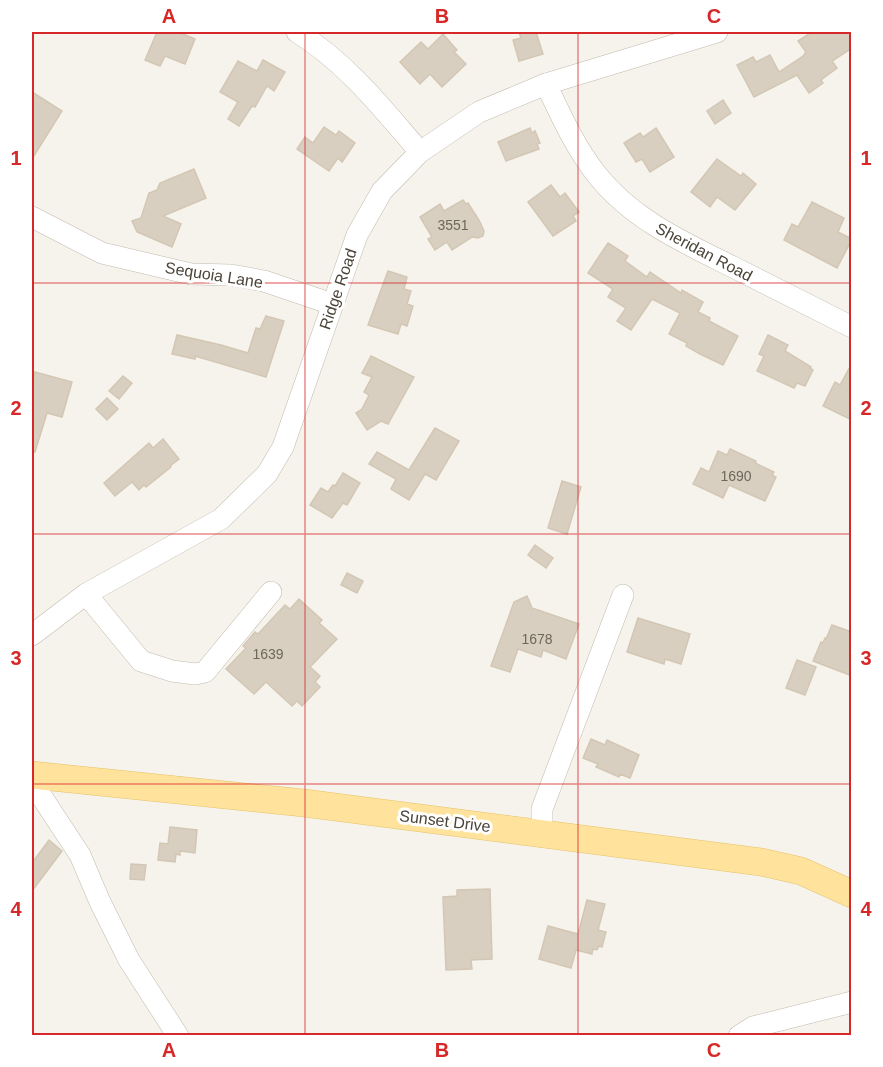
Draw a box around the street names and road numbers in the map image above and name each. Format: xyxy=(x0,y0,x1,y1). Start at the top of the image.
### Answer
street label: Sheridan Road xyxy=(653,219,755,285)
street label: Ridge Road xyxy=(316,246,360,332)
street label: Sequoia Lane xyxy=(164,259,264,291)
street label: Sunset Drive xyxy=(399,807,492,835)

